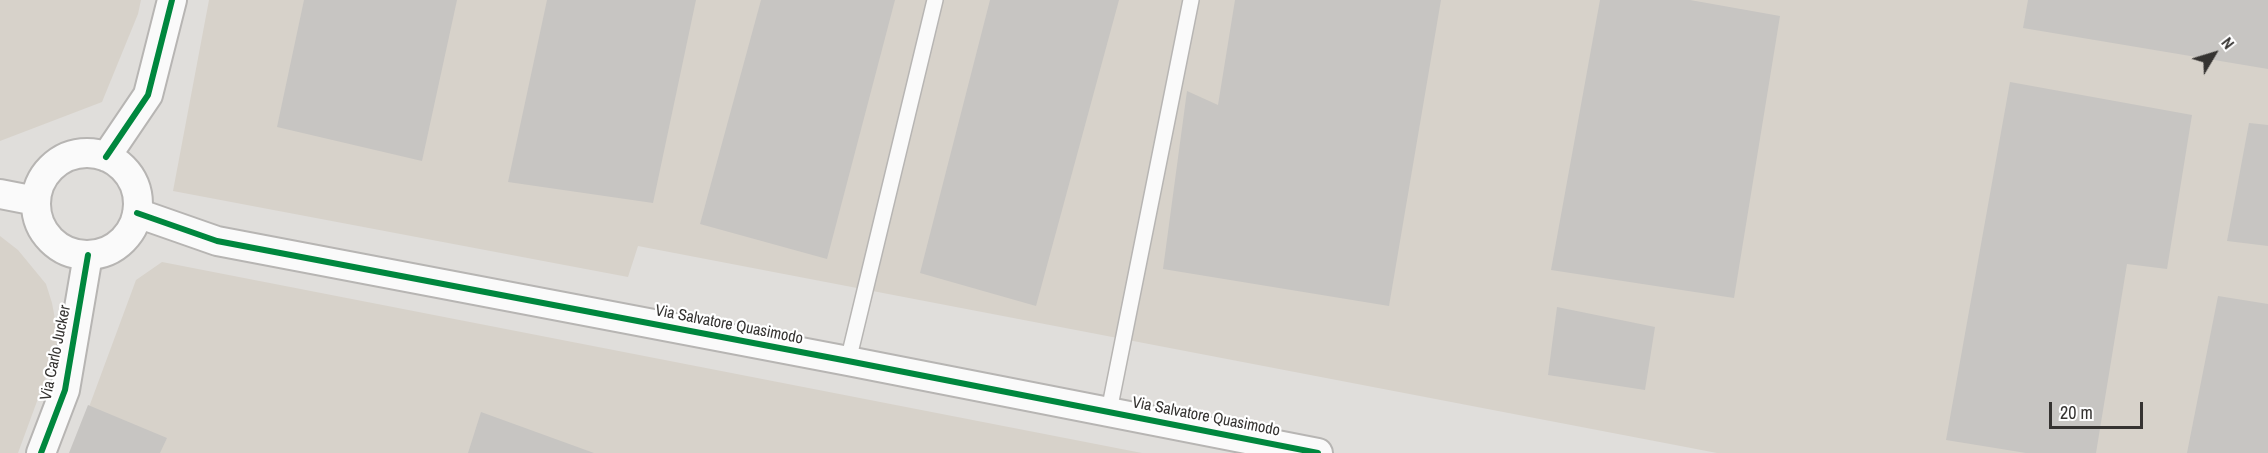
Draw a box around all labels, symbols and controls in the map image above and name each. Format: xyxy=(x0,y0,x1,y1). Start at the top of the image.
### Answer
north arrow xyxy=(2184,24,2244,84)
text: N xyxy=(2217,32,2240,53)
street label: Via Salvatore Quasimodo xyxy=(654,301,804,349)
street label: Via Carlo Jucker xyxy=(37,304,75,402)
scale bar xyxy=(2052,390,2146,428)
street label: Via Salvatore Quasimodo xyxy=(1131,393,1281,441)
text: 20 m xyxy=(2060,400,2093,425)

